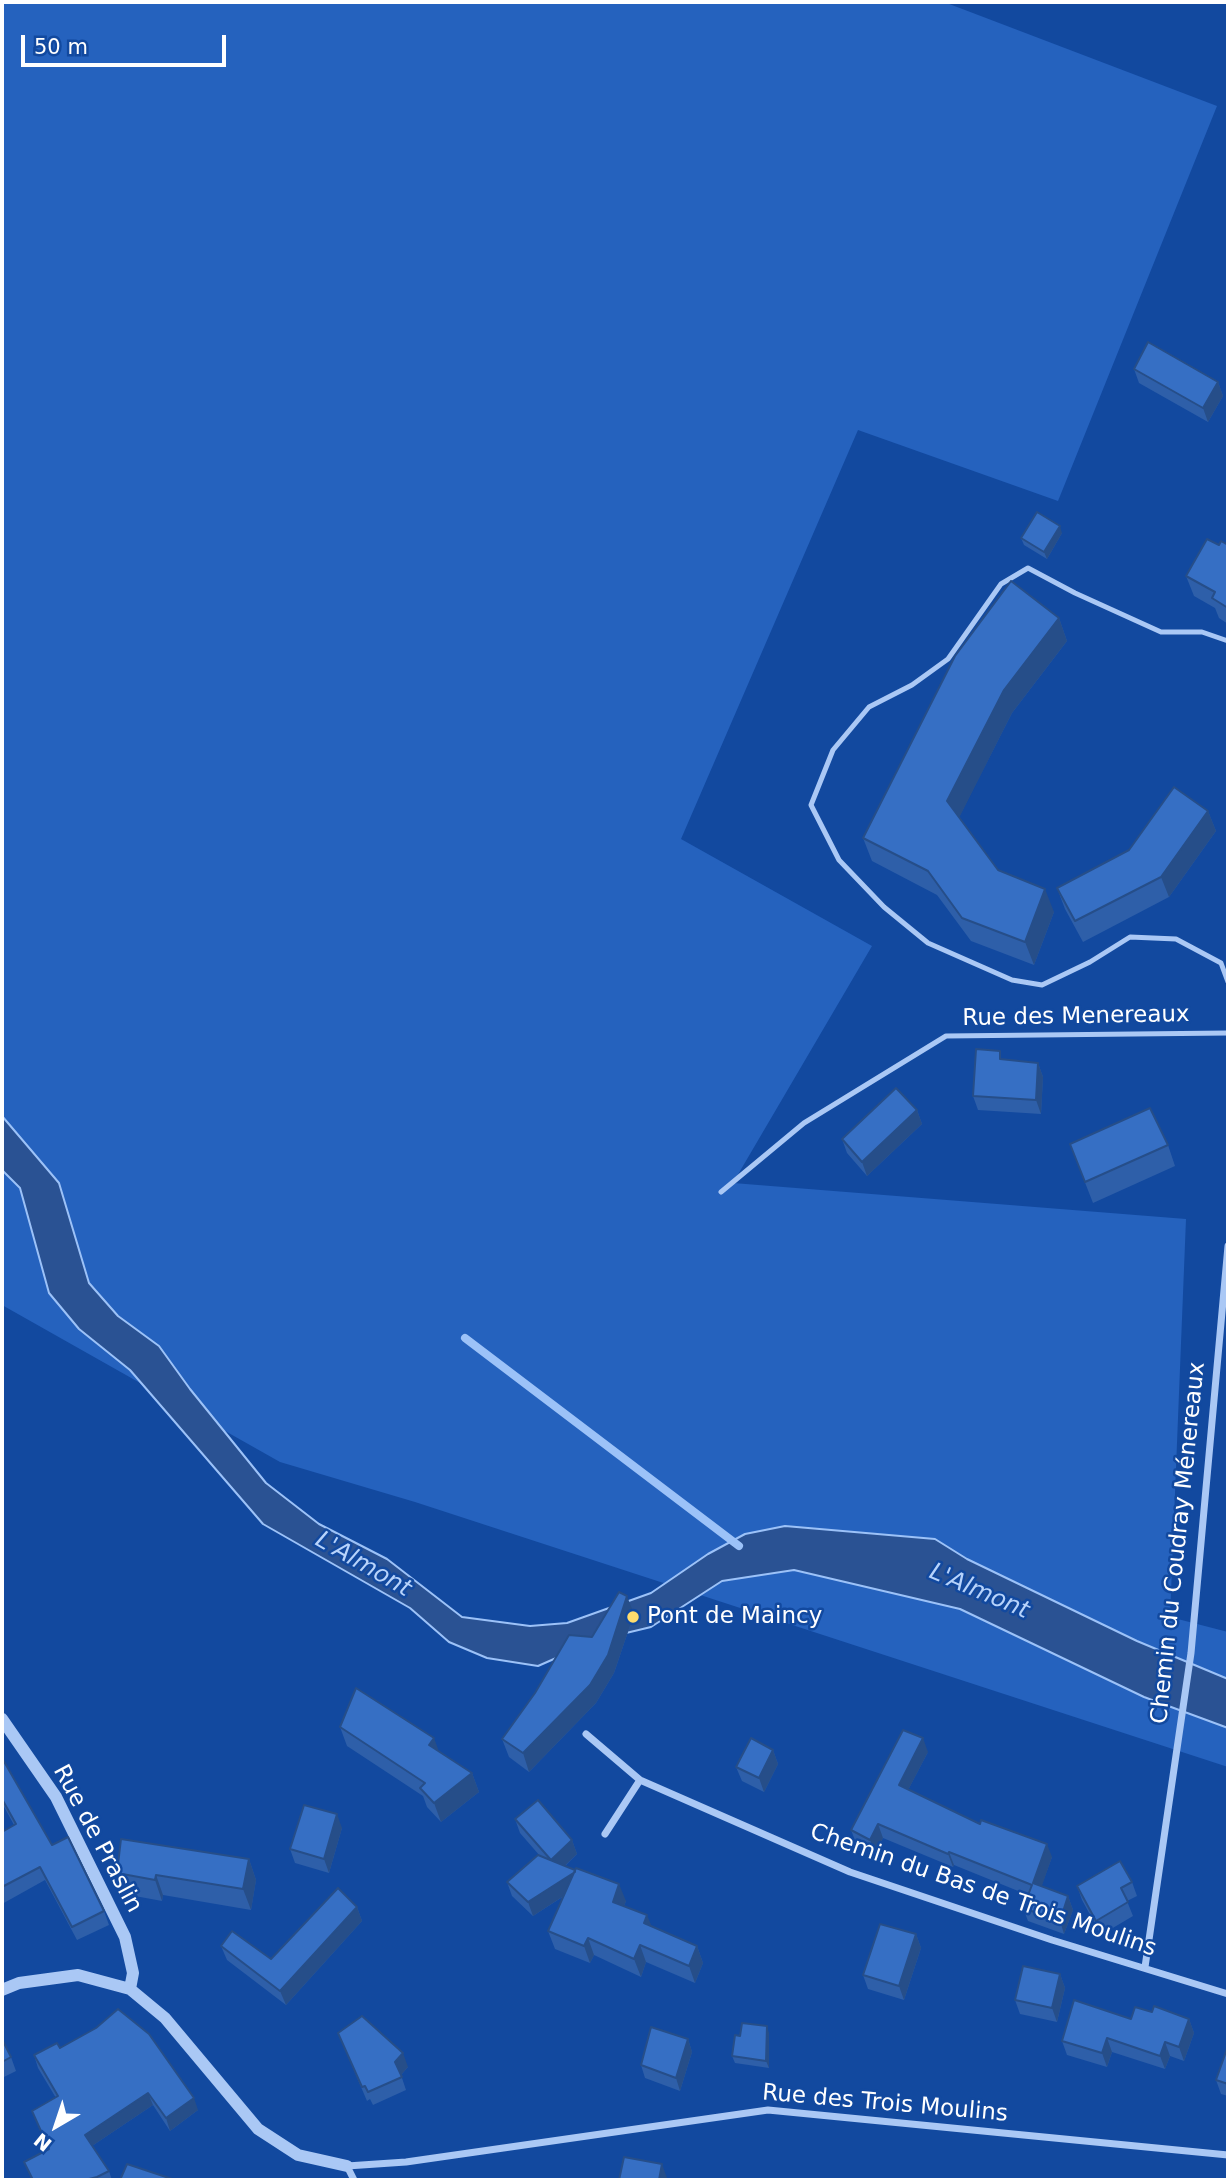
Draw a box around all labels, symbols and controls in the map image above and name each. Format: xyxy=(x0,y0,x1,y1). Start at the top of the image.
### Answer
scale bar xyxy=(24,21,229,65)
text: 50 m xyxy=(34,35,88,59)
street label: Rue des Menereaux xyxy=(962,1001,1190,1033)
street label: Chemin du Coudray Ménereaux xyxy=(1146,1361,1212,1725)
water label: L'Almont xyxy=(310,1526,416,1604)
water label: L'Almont xyxy=(925,1558,1033,1626)
place label: Pont de Maincy xyxy=(647,1603,822,1631)
marker: Pont de Maincy xyxy=(625,1609,641,1625)
street label: Rue de Praslin xyxy=(46,1760,148,1918)
street label: Chemin du Bas de Trois Moulins xyxy=(806,1819,1160,1963)
street label: Rue des Trois Moulins xyxy=(761,2080,1009,2128)
north arrow xyxy=(21,2091,91,2161)
text: N xyxy=(30,2129,56,2156)

